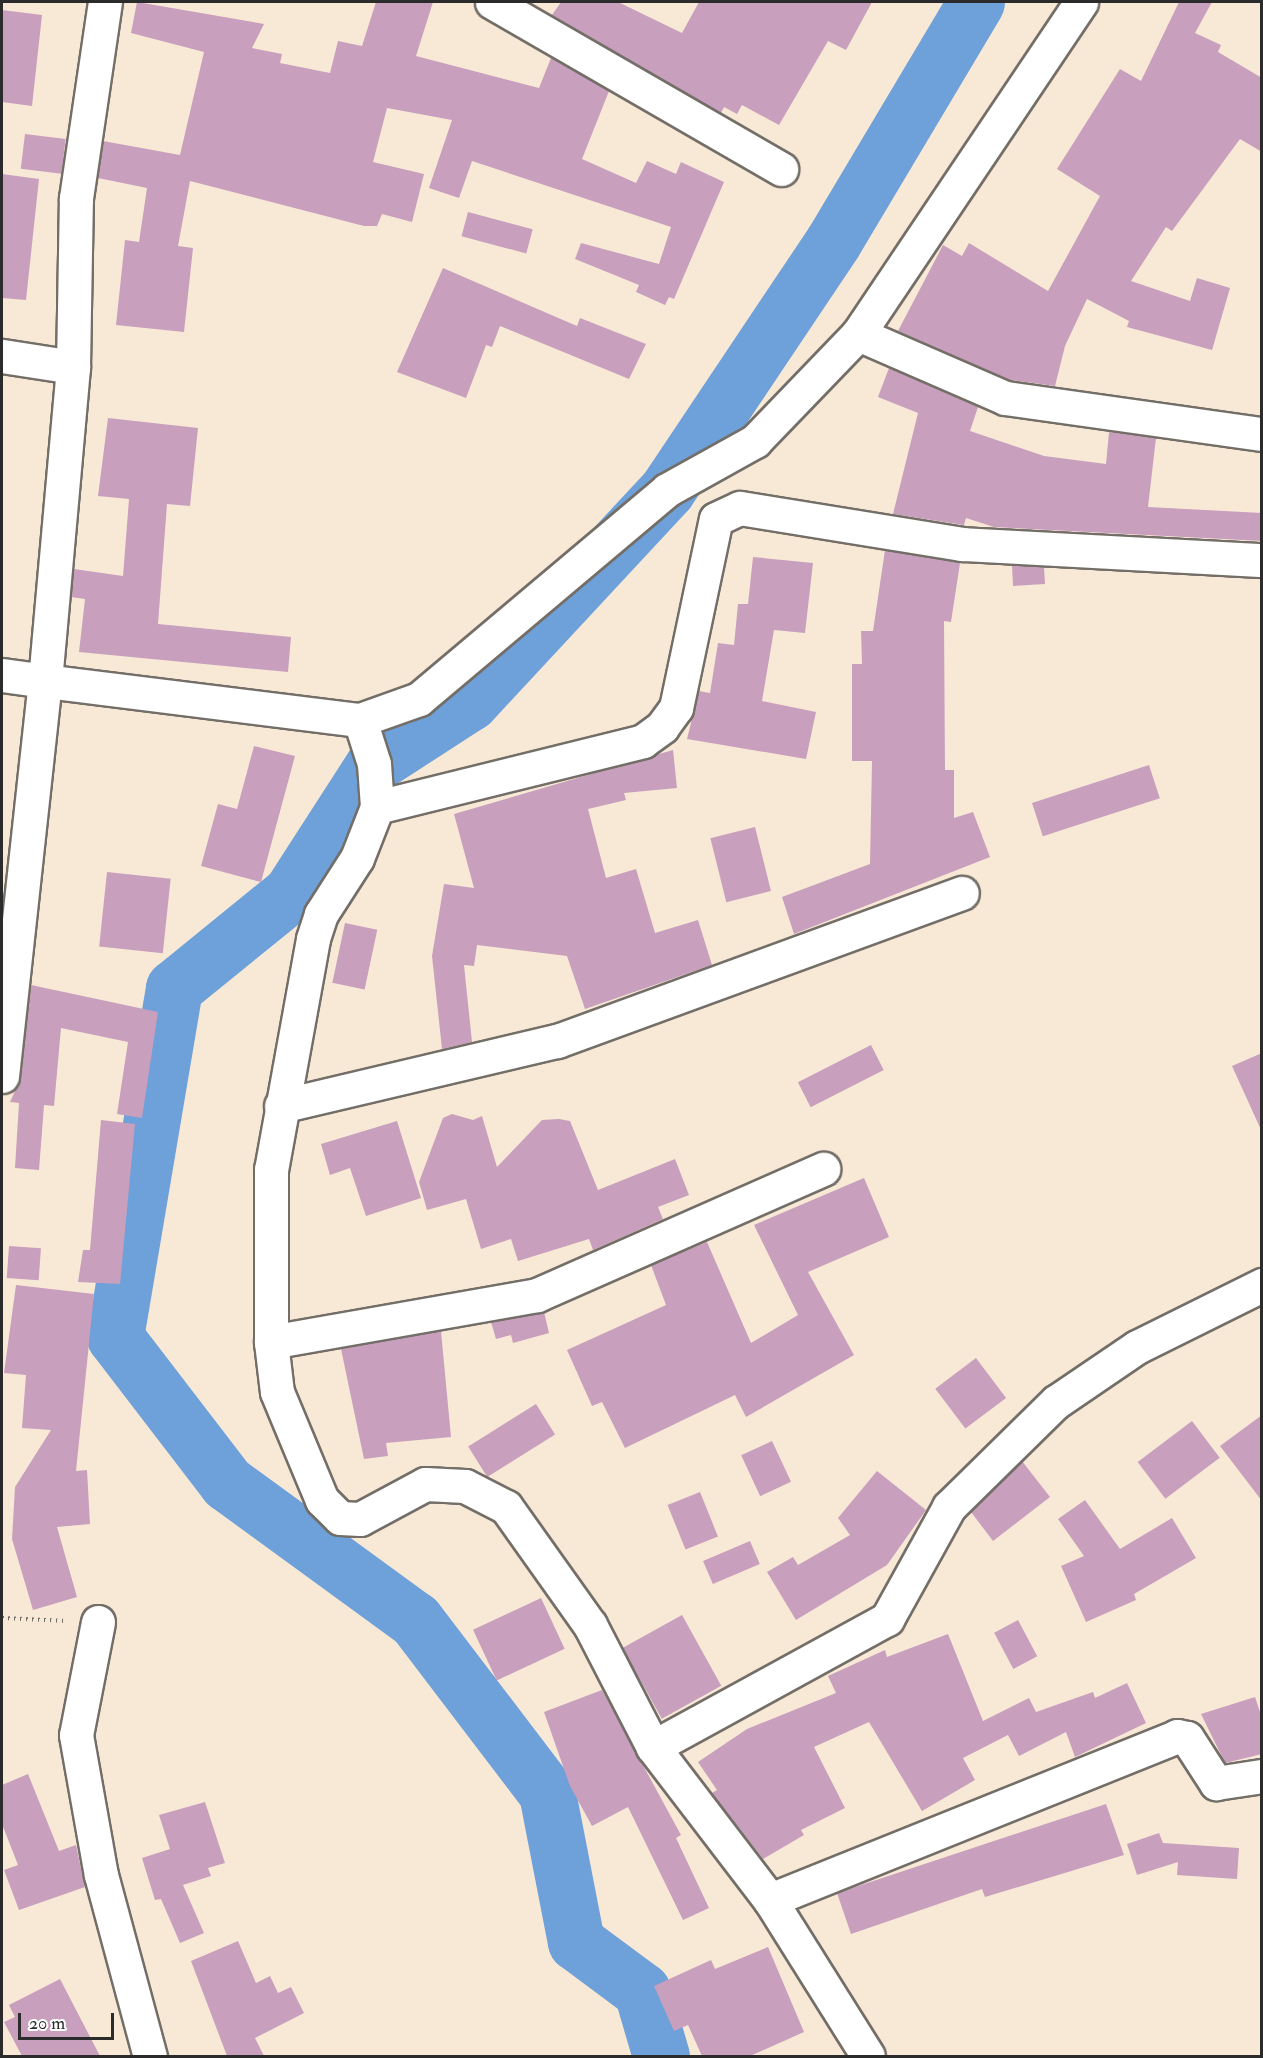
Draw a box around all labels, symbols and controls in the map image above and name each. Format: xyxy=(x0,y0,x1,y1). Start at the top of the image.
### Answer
scale bar xyxy=(21,2001,117,2039)
text: 20 m xyxy=(29,2012,65,2035)

